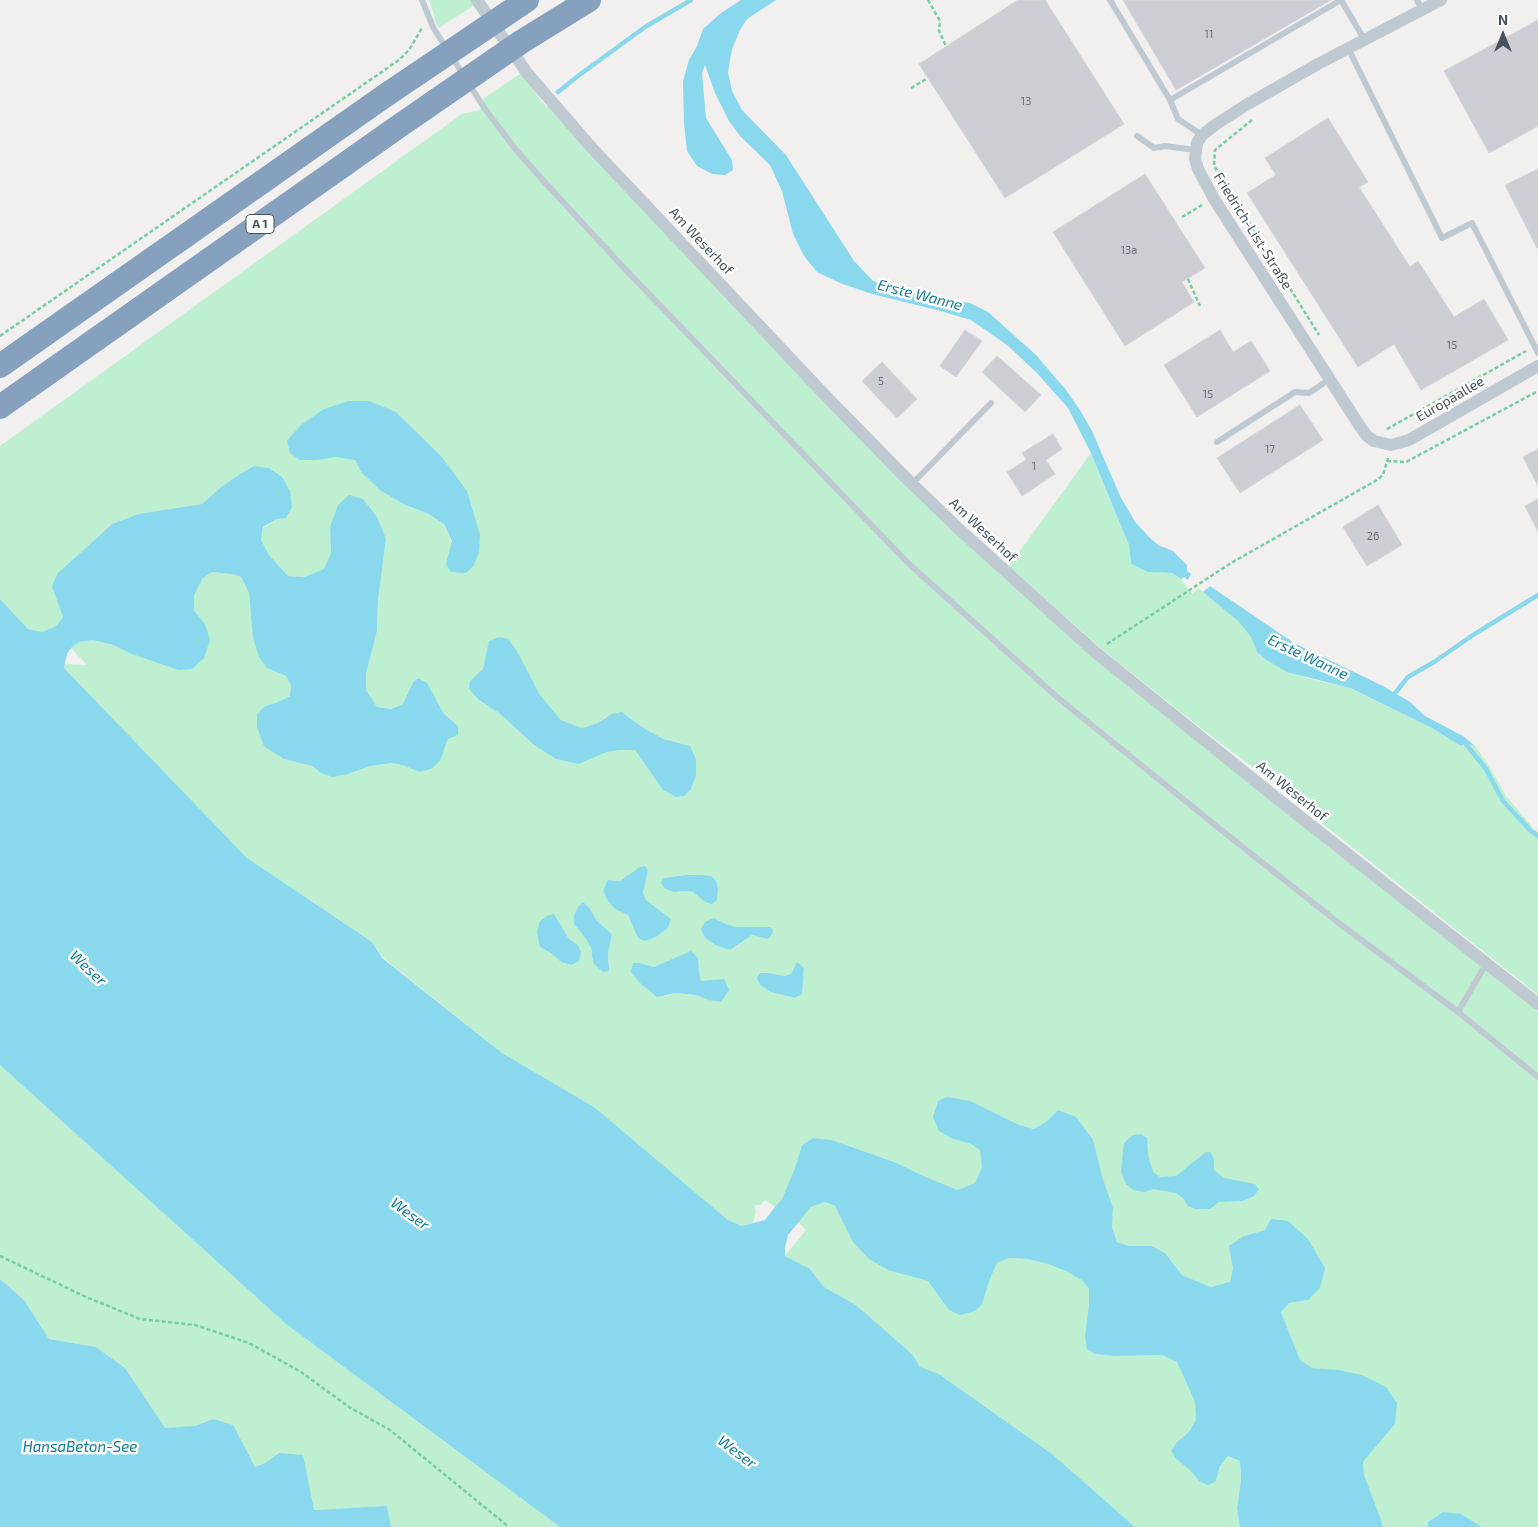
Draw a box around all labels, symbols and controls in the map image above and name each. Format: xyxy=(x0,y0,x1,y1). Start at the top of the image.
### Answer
north arrow xyxy=(1478,10,1528,60)
text: N xyxy=(1498,11,1508,28)
house number: 11 xyxy=(1205,27,1213,41)
house number: 13 xyxy=(1021,94,1031,108)
street label: Friedrich-List-Straße xyxy=(1210,169,1296,293)
street label: Am Weserhof xyxy=(665,204,737,278)
road number: A 1 xyxy=(246,214,274,233)
house number: 13a xyxy=(1121,243,1137,257)
water label: Erste Wanne xyxy=(876,276,964,314)
house number: 15 xyxy=(1447,338,1457,352)
street label: Europaallee xyxy=(1413,373,1487,425)
house number: 5 xyxy=(878,374,884,388)
house number: 15 xyxy=(1203,387,1213,401)
house number: 17 xyxy=(1265,442,1275,456)
house number: 1 xyxy=(1032,459,1036,473)
street label: Am Weserhof xyxy=(946,494,1020,566)
house number: 26 xyxy=(1367,529,1379,543)
water label: Erste Wanne xyxy=(1265,630,1351,684)
street label: Am Weserhof xyxy=(1253,757,1331,825)
water label: Weser xyxy=(66,947,110,989)
water label: Weser xyxy=(387,1194,433,1234)
water label: Weser xyxy=(714,1432,760,1472)
water label: HansaBeton-See xyxy=(23,1438,137,1456)

